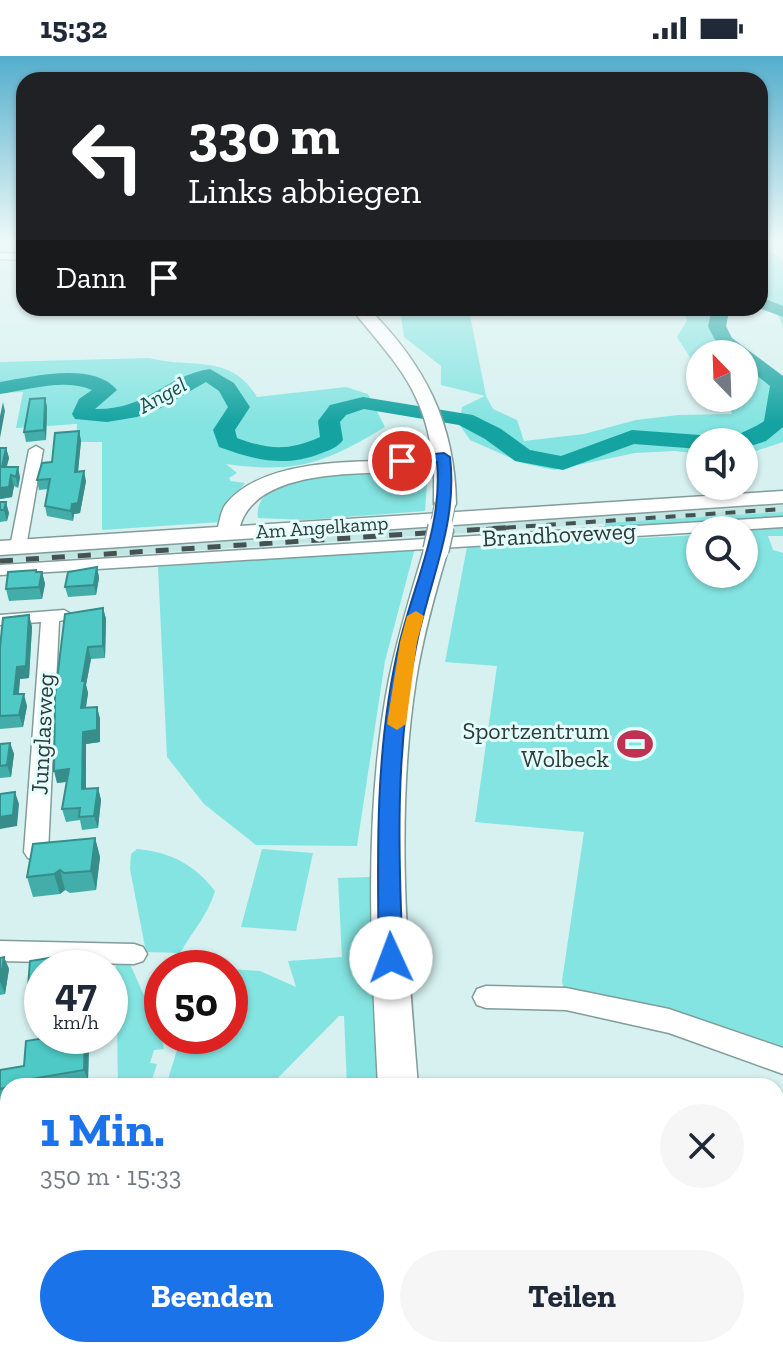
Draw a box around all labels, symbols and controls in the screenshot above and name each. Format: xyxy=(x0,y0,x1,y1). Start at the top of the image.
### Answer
text: 15:32 xyxy=(40,10,107,46)
text: 330 m xyxy=(188,101,339,168)
icon: left xyxy=(56,104,160,208)
text: Links abbiegen xyxy=(188,169,421,212)
icon: arrive xyxy=(142,256,186,300)
text: Dann xyxy=(56,260,126,296)
north arrow xyxy=(686,340,758,412)
map controls xyxy=(686,340,758,588)
water label: Angel xyxy=(132,371,191,420)
pin xyxy=(368,427,436,495)
button: sound xyxy=(686,428,758,500)
icon: arrive xyxy=(380,439,424,483)
street label: Am Angelkamp xyxy=(255,510,389,544)
street label: Brandhoveweg xyxy=(481,515,637,553)
button: search xyxy=(686,516,758,588)
street label: Junglasweg xyxy=(24,672,60,796)
place label: Sportzentrum Wolbeck xyxy=(462,716,610,773)
sports icon: Sportzentrum Wolbeck xyxy=(616,725,654,763)
position arrow xyxy=(349,916,433,1000)
speed limit sign: 50 xyxy=(144,950,248,1054)
text: 47 xyxy=(55,968,97,1016)
text: km/h xyxy=(53,1010,99,1034)
text: 1 Min. xyxy=(40,1101,165,1158)
button: close xyxy=(660,1104,744,1188)
text: 350 m · 15:33 xyxy=(40,1160,181,1192)
button: Beenden xyxy=(40,1250,384,1342)
button: Teilen xyxy=(400,1250,744,1342)

